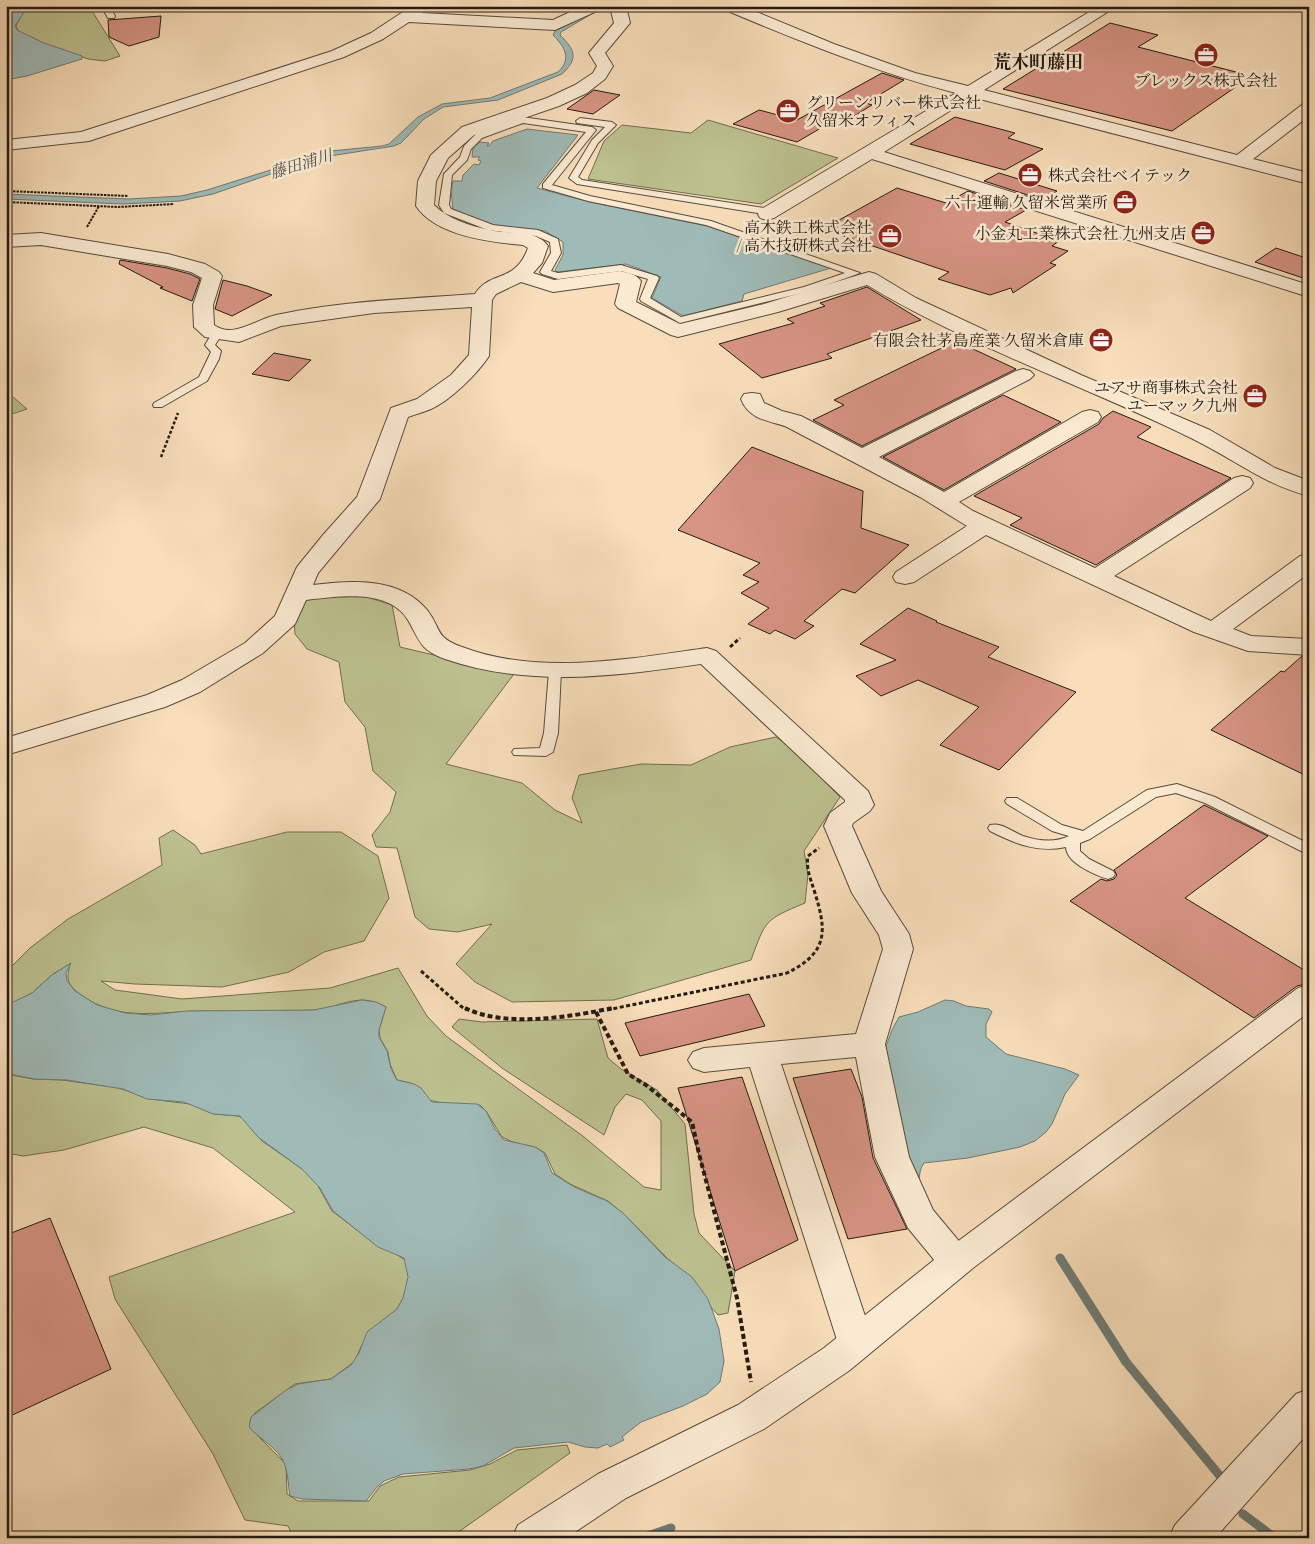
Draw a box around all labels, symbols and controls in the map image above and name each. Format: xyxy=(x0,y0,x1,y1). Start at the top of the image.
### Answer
office icon: ブレックス株式会社 xyxy=(1193,42,1219,68)
district label: 荒木町藤田 xyxy=(993,52,1083,73)
place label: ブレックス株式会社 xyxy=(1134,71,1278,90)
place label: グリーンリバー株式会社 久留米オフィス xyxy=(806,93,981,130)
office icon: グリーンリバー株式会社 久留米オフィス xyxy=(775,98,801,124)
water label: 藤田浦川 xyxy=(268,145,336,182)
office icon: 株式会社ベイテック xyxy=(1017,162,1043,188)
place label: 株式会社ベイテック xyxy=(1048,166,1192,185)
office icon: 六十運輸 久留米営業所 xyxy=(1112,189,1138,215)
place label: 六十運輸 久留米営業所 xyxy=(945,193,1108,212)
place label: 高木鉄工株式会社 / 高木技研株式会社 xyxy=(736,218,872,255)
office icon: 小金丸工業株式会社 九州支店 xyxy=(1190,220,1216,246)
office icon: 高木鉄工株式会社 / 高木技研株式会社 xyxy=(877,223,903,249)
place label: 小金丸工業株式会社 九州支店 xyxy=(975,224,1186,243)
office icon: 有限会社茅島産業 久留米倉庫 xyxy=(1088,327,1114,353)
place label: 有限会社茅島産業 久留米倉庫 xyxy=(873,331,1084,350)
place label: ユアサ商事株式会社 ユーマック九州 xyxy=(1094,378,1238,415)
office icon: ユアサ商事株式会社 ユーマック九州 xyxy=(1242,383,1268,409)

